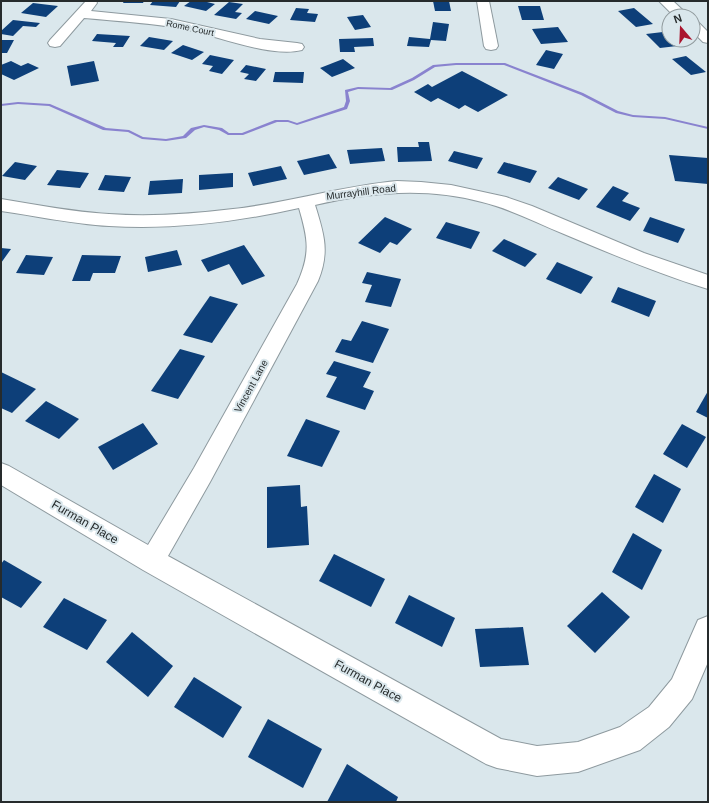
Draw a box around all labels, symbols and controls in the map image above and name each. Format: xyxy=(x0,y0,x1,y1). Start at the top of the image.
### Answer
north arrow xyxy=(661,8,701,48)
text: N xyxy=(672,12,684,26)
street label: Rome Court xyxy=(165,18,215,38)
street label: Murrayhill Road xyxy=(326,182,396,202)
street label: Vincent Lane xyxy=(232,358,270,414)
street label: Furman Place xyxy=(49,497,121,547)
street label: Furman Place xyxy=(332,657,404,705)

